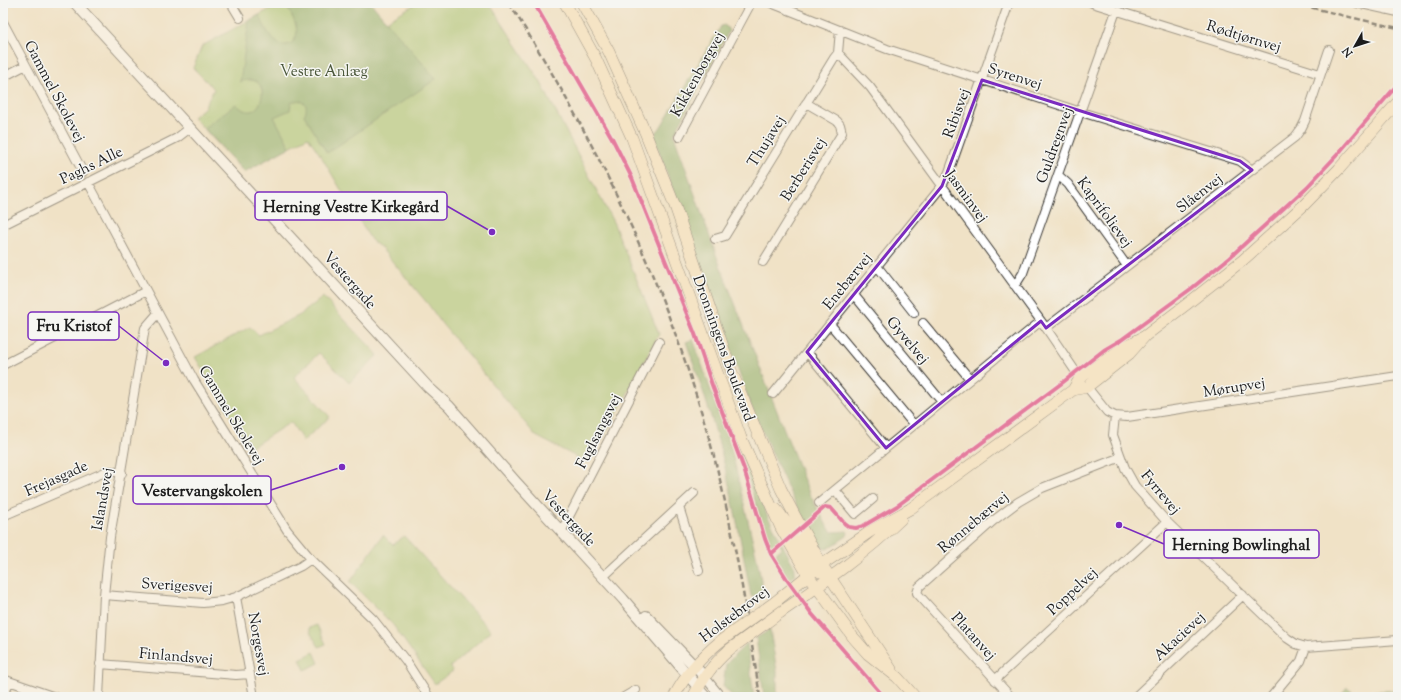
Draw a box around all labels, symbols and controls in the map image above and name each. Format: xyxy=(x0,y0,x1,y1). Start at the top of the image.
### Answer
street label: Rødtjørnvej xyxy=(1204,16,1283,59)
north arrow xyxy=(1335,26,1375,66)
street label: Kikkenborgvej xyxy=(666,28,730,121)
street label: Gammel Skolevej xyxy=(18,37,89,146)
text: N xyxy=(1339,43,1358,61)
street label: Syrenvej xyxy=(985,59,1044,96)
park label: Vestre Anlæg xyxy=(280,62,368,83)
street label: Ribisvej xyxy=(939,86,976,141)
street label: Guldregnvej xyxy=(1032,104,1079,187)
street label: Thujavej xyxy=(743,112,791,172)
street label: Berberisvej xyxy=(776,134,832,206)
street label: Paghs Alle xyxy=(57,142,127,191)
street label: Jasminvej xyxy=(939,165,992,228)
street label: Slåenvej xyxy=(1172,169,1228,219)
street label: Kaprifolievej xyxy=(1071,173,1137,252)
callout: Herning Vestre Kirkegård xyxy=(255,192,447,220)
text: Herning Vestre Kirkegård xyxy=(263,197,440,220)
street label: Vestergade xyxy=(317,248,380,314)
street label: Enebærvej xyxy=(819,249,878,315)
street label: Dronningens Boulevard xyxy=(686,272,759,425)
callout: Fru Kristof xyxy=(28,312,119,340)
street label: Gyvelvej xyxy=(881,313,933,369)
text: Fru Kristof xyxy=(36,316,113,339)
street label: Gammel Skolevej xyxy=(193,362,269,469)
street label: Mørupvej xyxy=(1202,373,1267,404)
street label: Fuglsangsvej xyxy=(571,391,627,473)
street label: Frejasgade xyxy=(22,456,91,503)
street label: Islandsvej xyxy=(88,466,119,532)
street label: Fyrrevej xyxy=(1135,466,1185,520)
callout: Vestervangskolen xyxy=(133,476,271,504)
text: Vestervangskolen xyxy=(141,481,263,504)
street label: Vestergade xyxy=(536,486,600,552)
street label: Rønnebærvej xyxy=(934,487,1014,559)
callout: Herning Bowlinghal xyxy=(1164,530,1319,558)
text: Herning Bowlinghal xyxy=(1172,535,1311,558)
street label: Poppelvej xyxy=(1043,563,1103,621)
street label: Sverigesvej xyxy=(141,574,213,599)
street label: Holstebrovej xyxy=(696,582,774,648)
street label: Platanvej xyxy=(946,608,1000,666)
street label: Akacievej xyxy=(1150,608,1210,666)
street label: Norgesvej xyxy=(242,611,273,678)
street label: Finlandsvej xyxy=(138,644,214,671)

